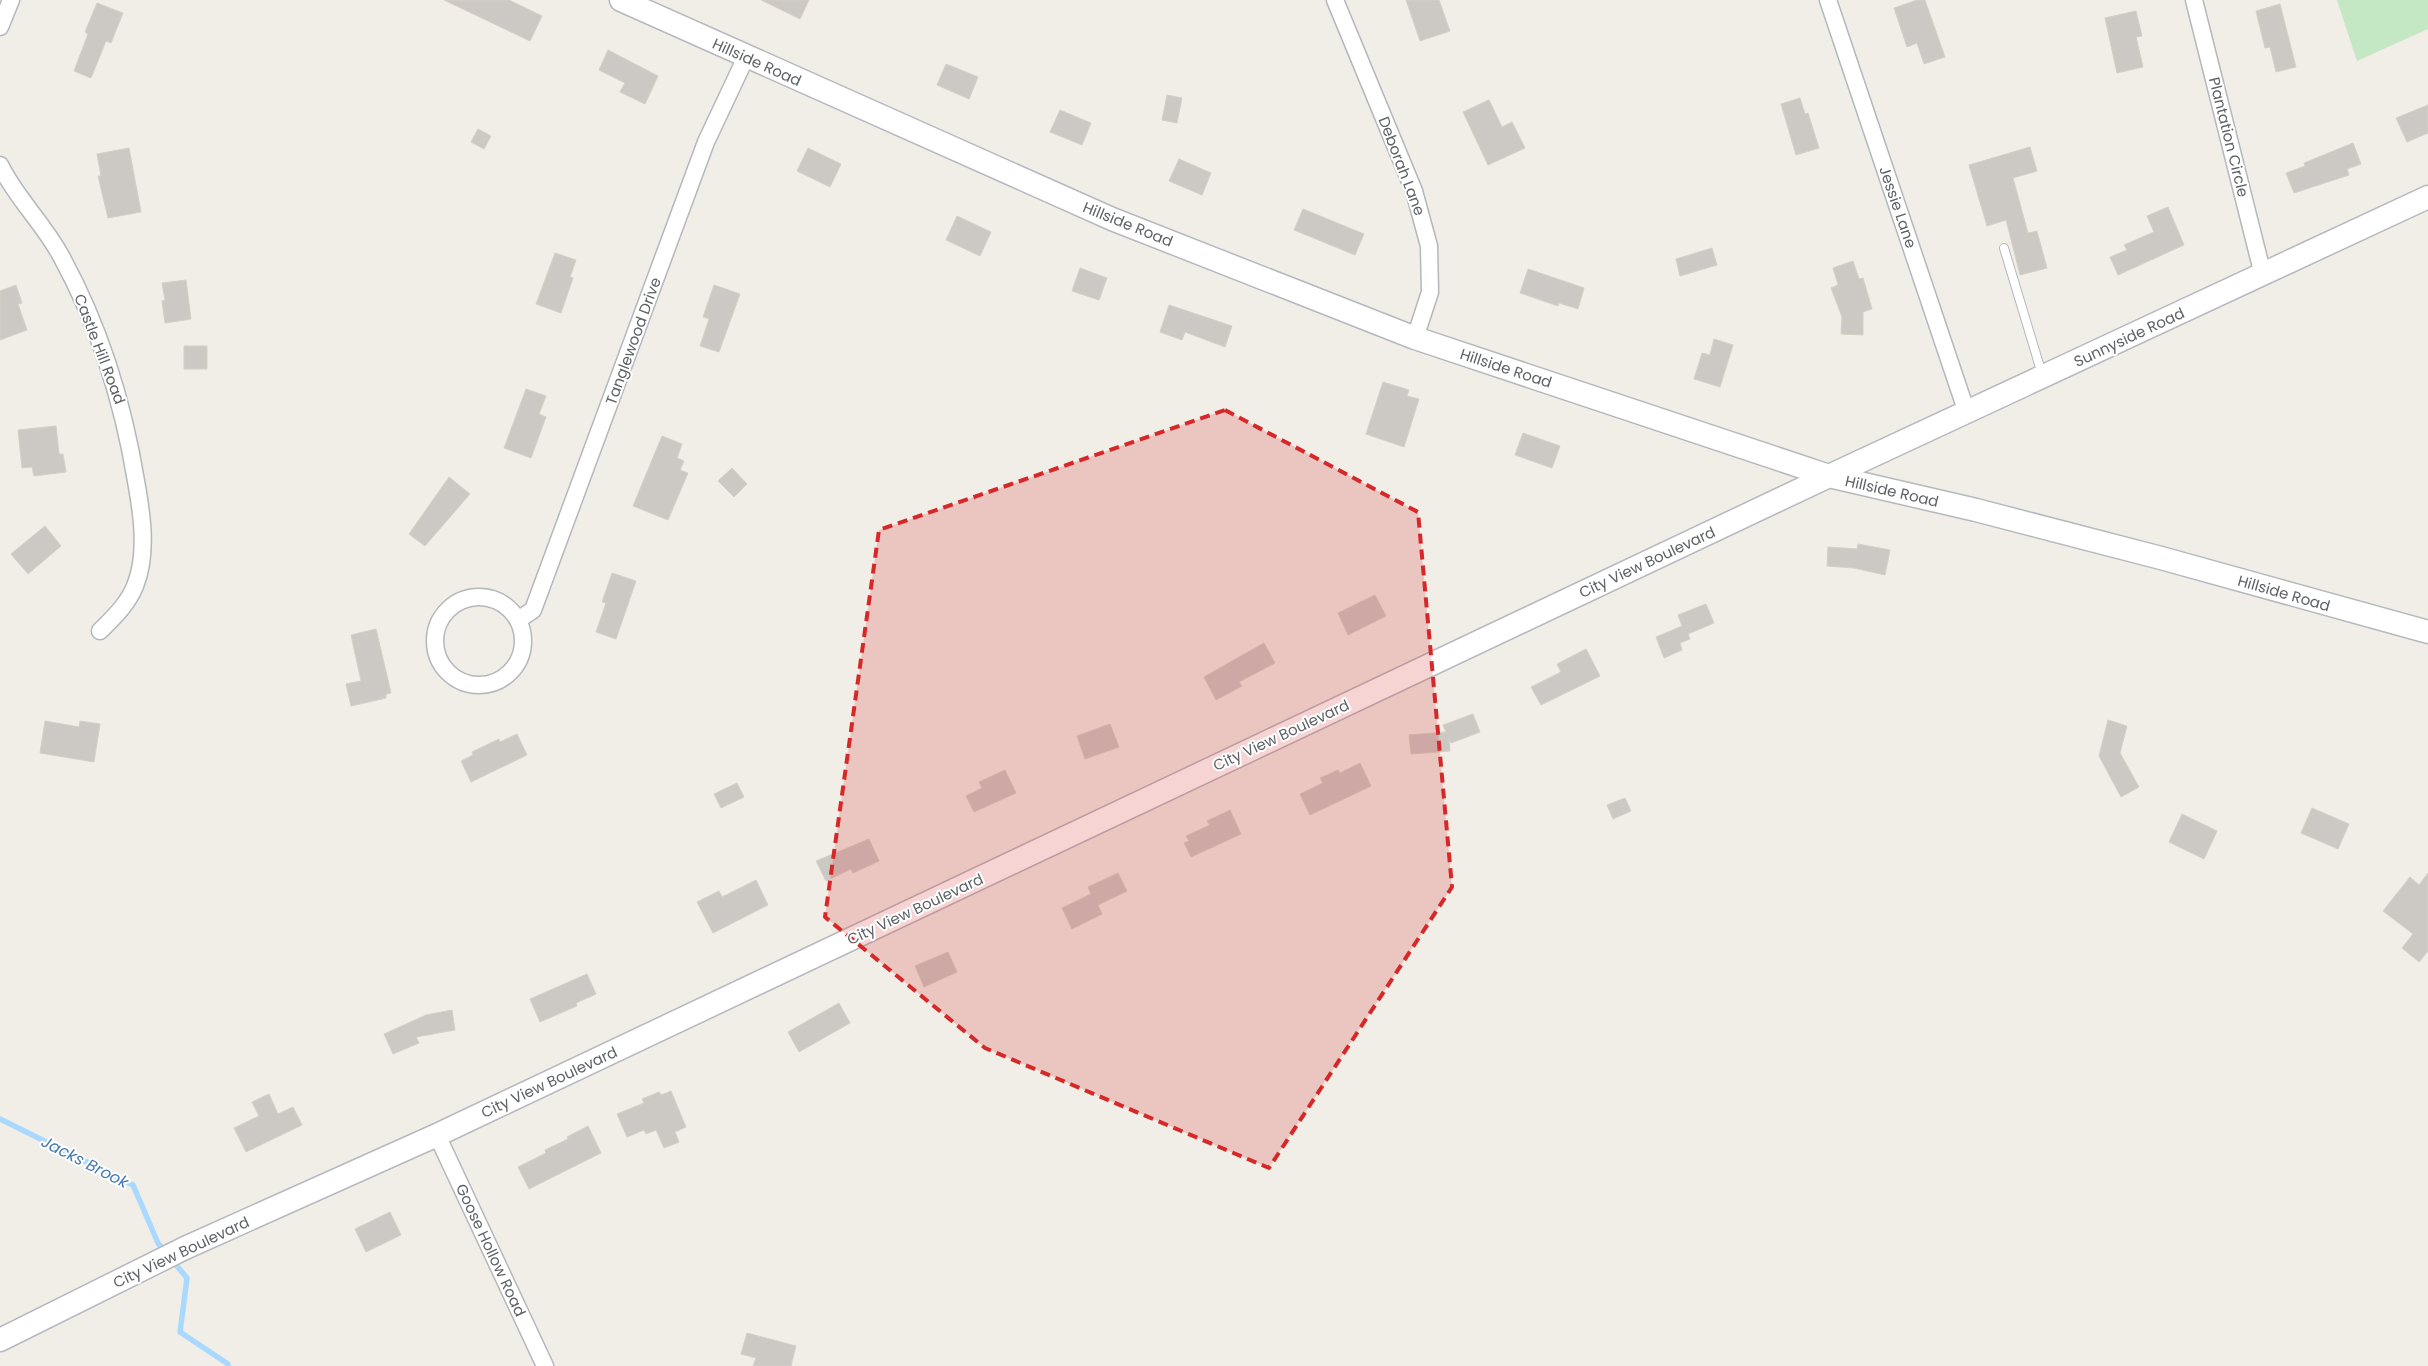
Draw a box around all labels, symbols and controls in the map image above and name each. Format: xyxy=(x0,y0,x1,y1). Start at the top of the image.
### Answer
street label: Hillside Road xyxy=(709,33,805,91)
street label: Plantation Circle xyxy=(2204,75,2254,199)
street label: Deborah Lane xyxy=(1373,113,1431,219)
street label: Jessie Lane xyxy=(1874,163,1922,251)
street label: Hillside Road xyxy=(1080,196,1176,252)
street label: Tanglewood Drive xyxy=(600,274,666,408)
street label: Castle Hill Road xyxy=(69,291,131,407)
street label: Sunnyside Road xyxy=(2070,302,2188,372)
street label: Hillside Road xyxy=(1457,343,1555,393)
street label: Hillside Road xyxy=(1843,470,1941,512)
street label: City View Boulevard xyxy=(1575,521,1719,603)
street label: Hillside Road xyxy=(2235,570,2333,616)
street label: City View Boulevard xyxy=(1209,694,1353,776)
street label: City View Boulevard xyxy=(843,868,987,950)
street label: City View Boulevard xyxy=(477,1041,621,1123)
water label: Jacks Brook xyxy=(38,1130,133,1194)
street label: Goose Hollow Road xyxy=(451,1180,531,1320)
street label: City View Boulevard xyxy=(109,1211,253,1293)

